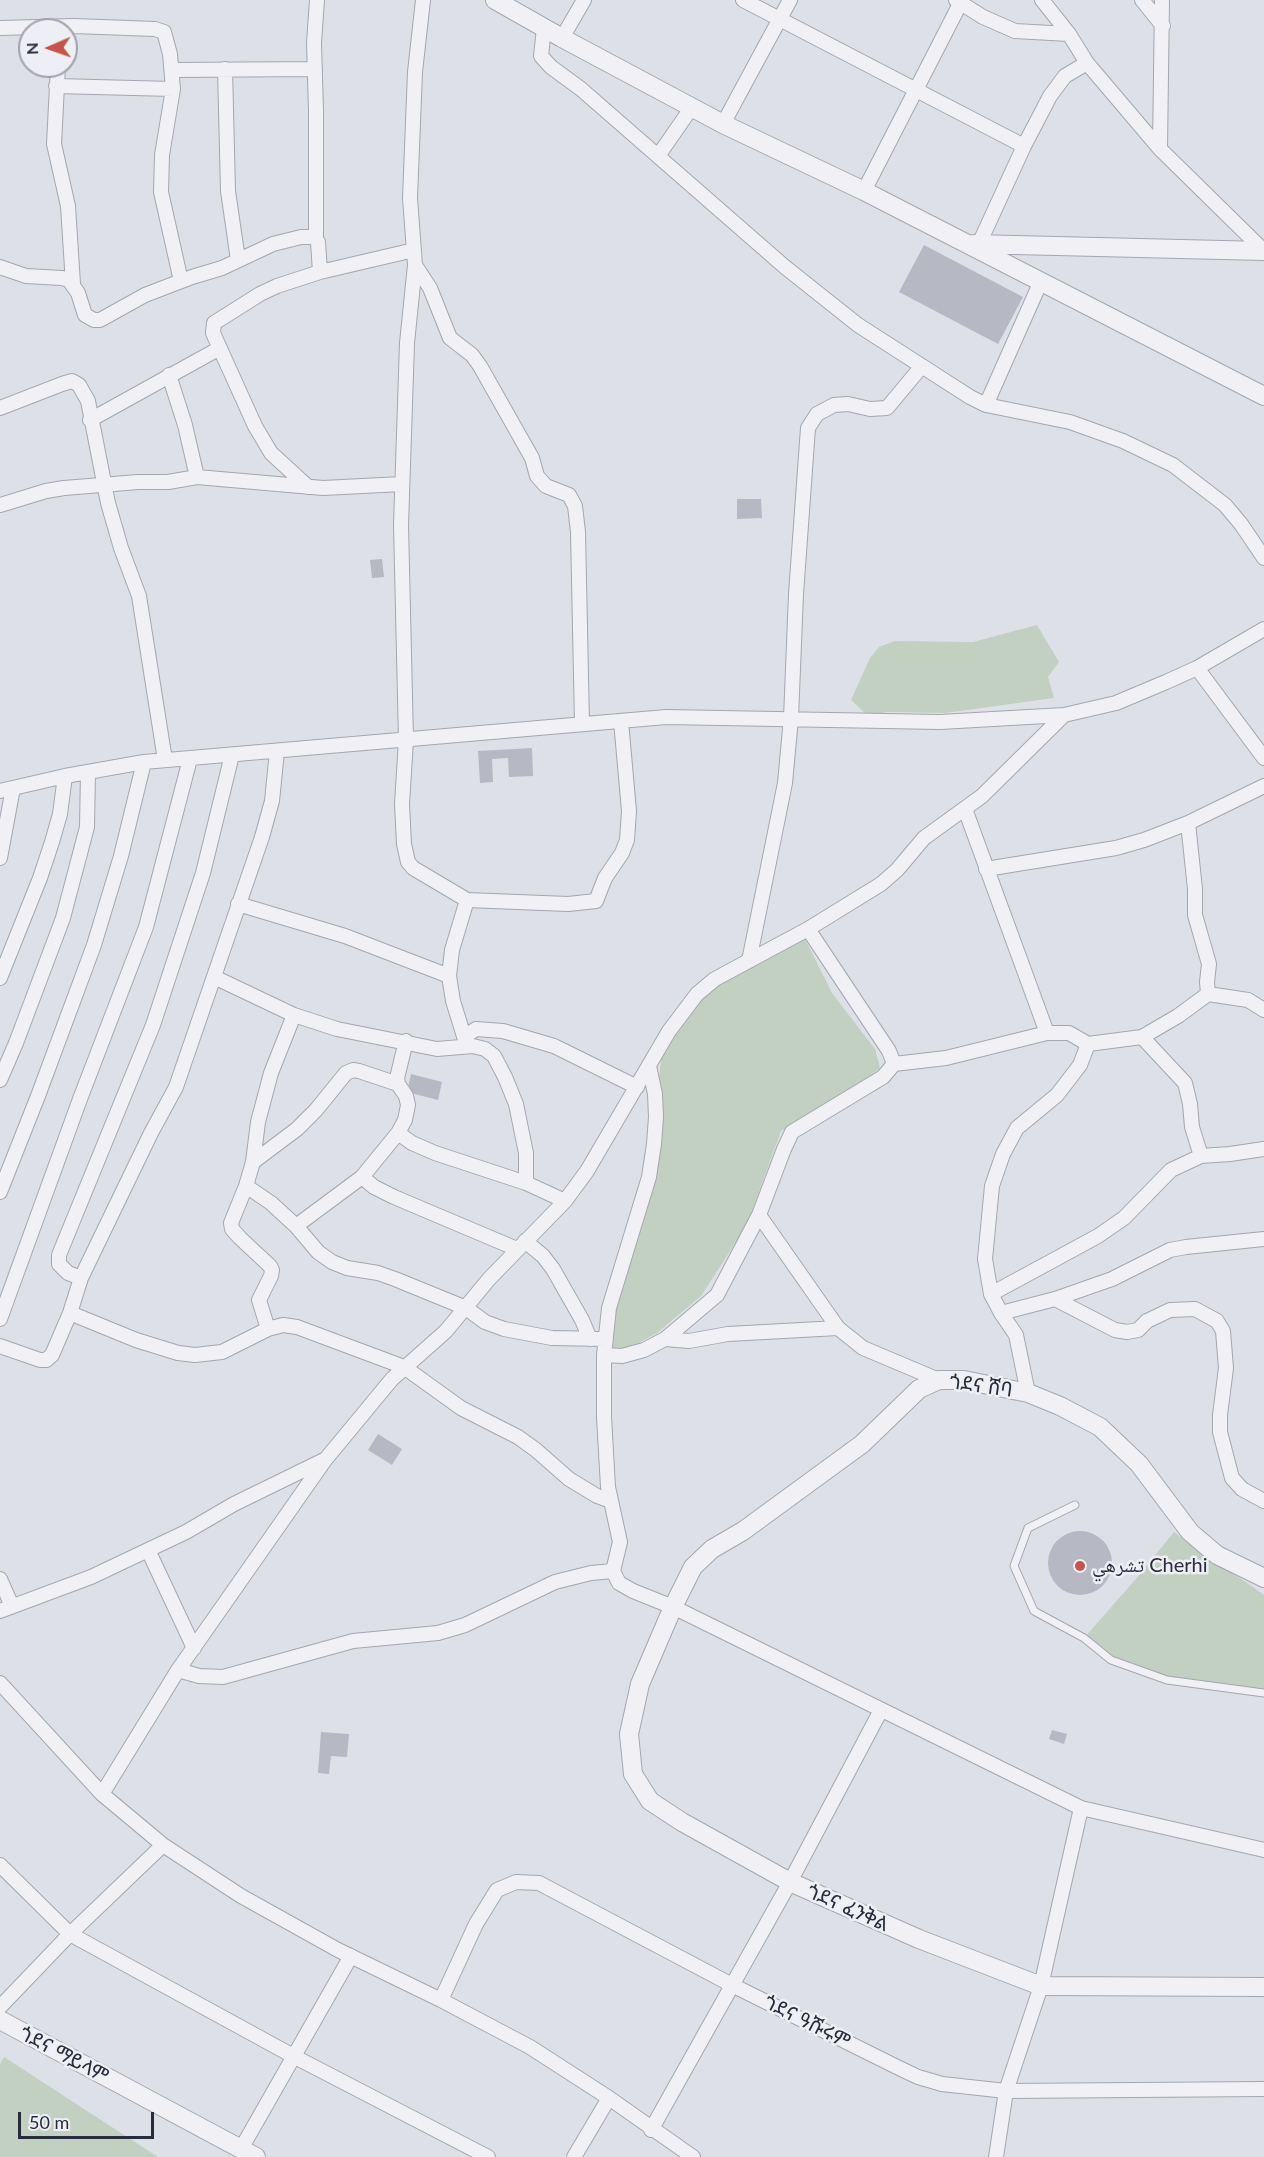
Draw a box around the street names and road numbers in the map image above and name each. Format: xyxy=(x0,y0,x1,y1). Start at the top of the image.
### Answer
street label: ጎደና ሸባ xyxy=(948,1370,1014,1402)
street label: ጎደና ፈንቅል xyxy=(803,1879,893,1937)
street label: ጎደና ዓሹሩም xyxy=(760,1990,854,2054)
street label: ጎደና ማይላም xyxy=(15,2022,113,2088)

